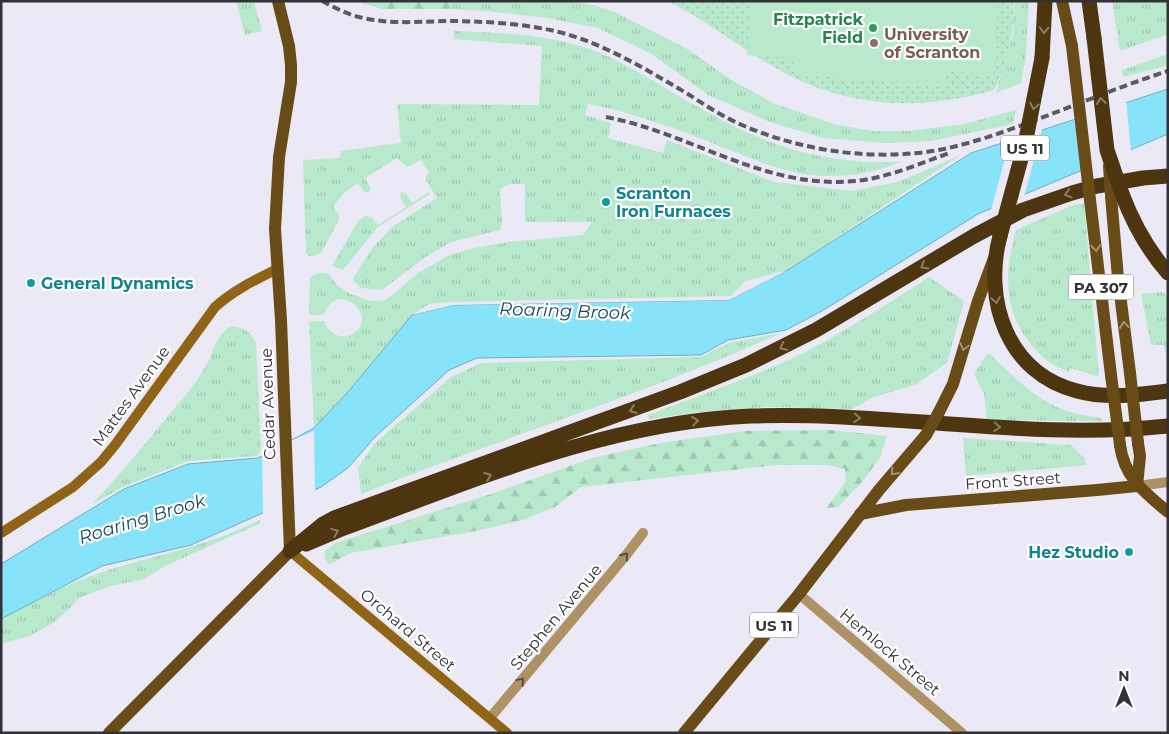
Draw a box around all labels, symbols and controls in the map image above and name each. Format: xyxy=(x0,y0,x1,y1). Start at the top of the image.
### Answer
place label: Fitzpatrick Field xyxy=(773,10,864,47)
marker: Fitzpatrick Field xyxy=(867,22,879,34)
place label: University of Scranton xyxy=(884,25,980,62)
one-way arrow xyxy=(1038,26,1049,34)
marker: University of Scranton xyxy=(868,37,880,49)
one-way arrow xyxy=(1096,97,1107,105)
one-way arrow xyxy=(1029,102,1040,110)
road number: US 11 xyxy=(1001,136,1049,160)
place label: Scranton Iron Furnaces xyxy=(616,184,731,221)
one-way arrow xyxy=(1065,188,1073,198)
marker: Scranton Iron Furnaces xyxy=(600,196,612,208)
one-way arrow xyxy=(1090,245,1101,253)
one-way arrow xyxy=(920,260,929,270)
place label: General Dynamics xyxy=(41,274,194,293)
road number: PA 307 xyxy=(1068,274,1134,300)
marker: General Dynamics xyxy=(25,277,37,289)
one-way arrow xyxy=(990,296,1001,304)
water label: Roaring Brook xyxy=(499,298,632,324)
one-way arrow xyxy=(1119,321,1130,329)
one-way arrow xyxy=(779,341,788,351)
street label: Mattes Avenue xyxy=(88,342,174,450)
one-way arrow xyxy=(960,343,970,351)
street label: Cedar Avenue xyxy=(257,348,279,460)
one-way arrow xyxy=(629,404,637,414)
one-way arrow xyxy=(854,412,862,423)
one-way arrow xyxy=(691,416,699,427)
one-way arrow xyxy=(993,422,1001,433)
one-way arrow xyxy=(892,466,900,475)
street label: Front Street xyxy=(964,468,1062,494)
one-way arrow xyxy=(483,472,492,482)
water label: Roaring Brook xyxy=(76,489,209,549)
one-way arrow xyxy=(330,527,339,538)
place label: Hez Studio xyxy=(1028,543,1119,562)
marker: Hez Studio xyxy=(1123,546,1135,558)
one-way arrow xyxy=(620,553,629,562)
street label: Stephen Avenue xyxy=(506,560,606,674)
street label: Orchard Street xyxy=(357,585,460,676)
street label: Hemlock Street xyxy=(836,605,944,700)
road number: US 11 xyxy=(750,612,798,638)
north arrow xyxy=(1099,664,1149,714)
text: N xyxy=(1118,667,1130,685)
one-way arrow xyxy=(515,678,524,687)

